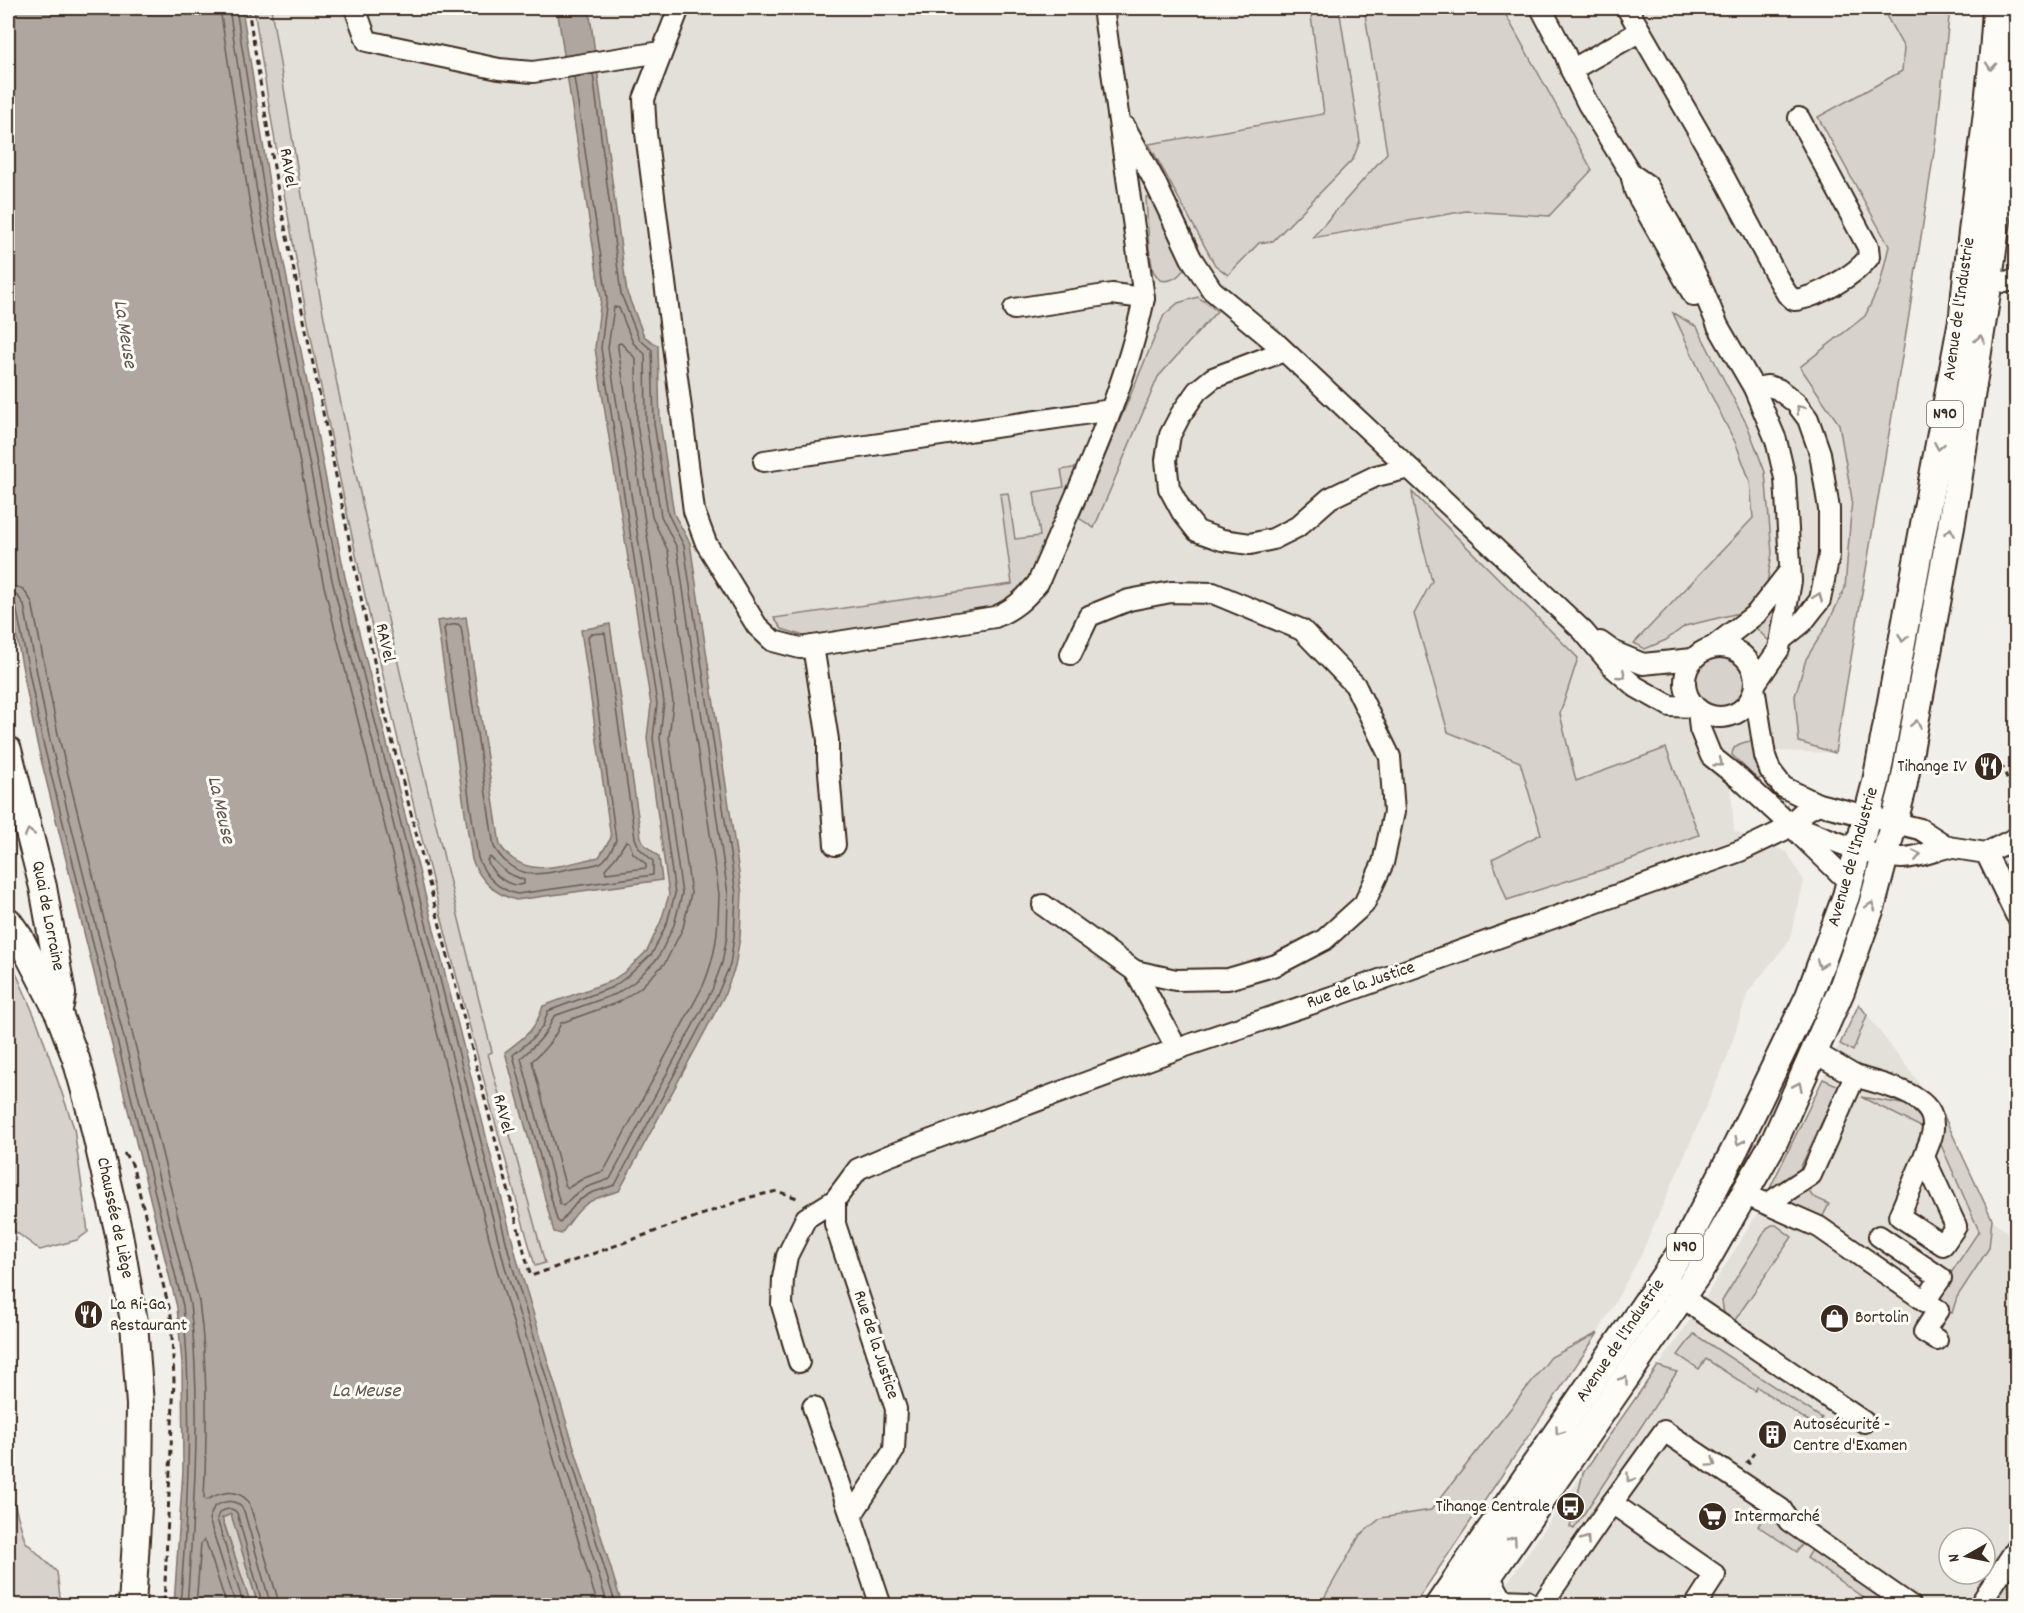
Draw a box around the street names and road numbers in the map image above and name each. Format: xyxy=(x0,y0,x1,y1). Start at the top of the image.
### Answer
street label: RAVel xyxy=(272,147,303,190)
street label: Avenue de l'Industrie xyxy=(1938,236,1982,382)
road number: N90 xyxy=(1927,401,1963,427)
street label: RAVel xyxy=(368,621,400,666)
street label: Avenue de l'Industrie xyxy=(1822,784,1886,930)
street label: Quai de Lorraine xyxy=(24,859,70,973)
street label: Rue de la Justice xyxy=(1304,956,1419,1016)
street label: RAVel xyxy=(485,1092,519,1137)
street label: Chaussée de Liège xyxy=(89,1155,139,1281)
road number: N90 xyxy=(1667,1234,1703,1260)
street label: Avenue de l'Industrie xyxy=(1570,1274,1672,1408)
street label: Rue de la Justice xyxy=(846,1287,904,1403)

